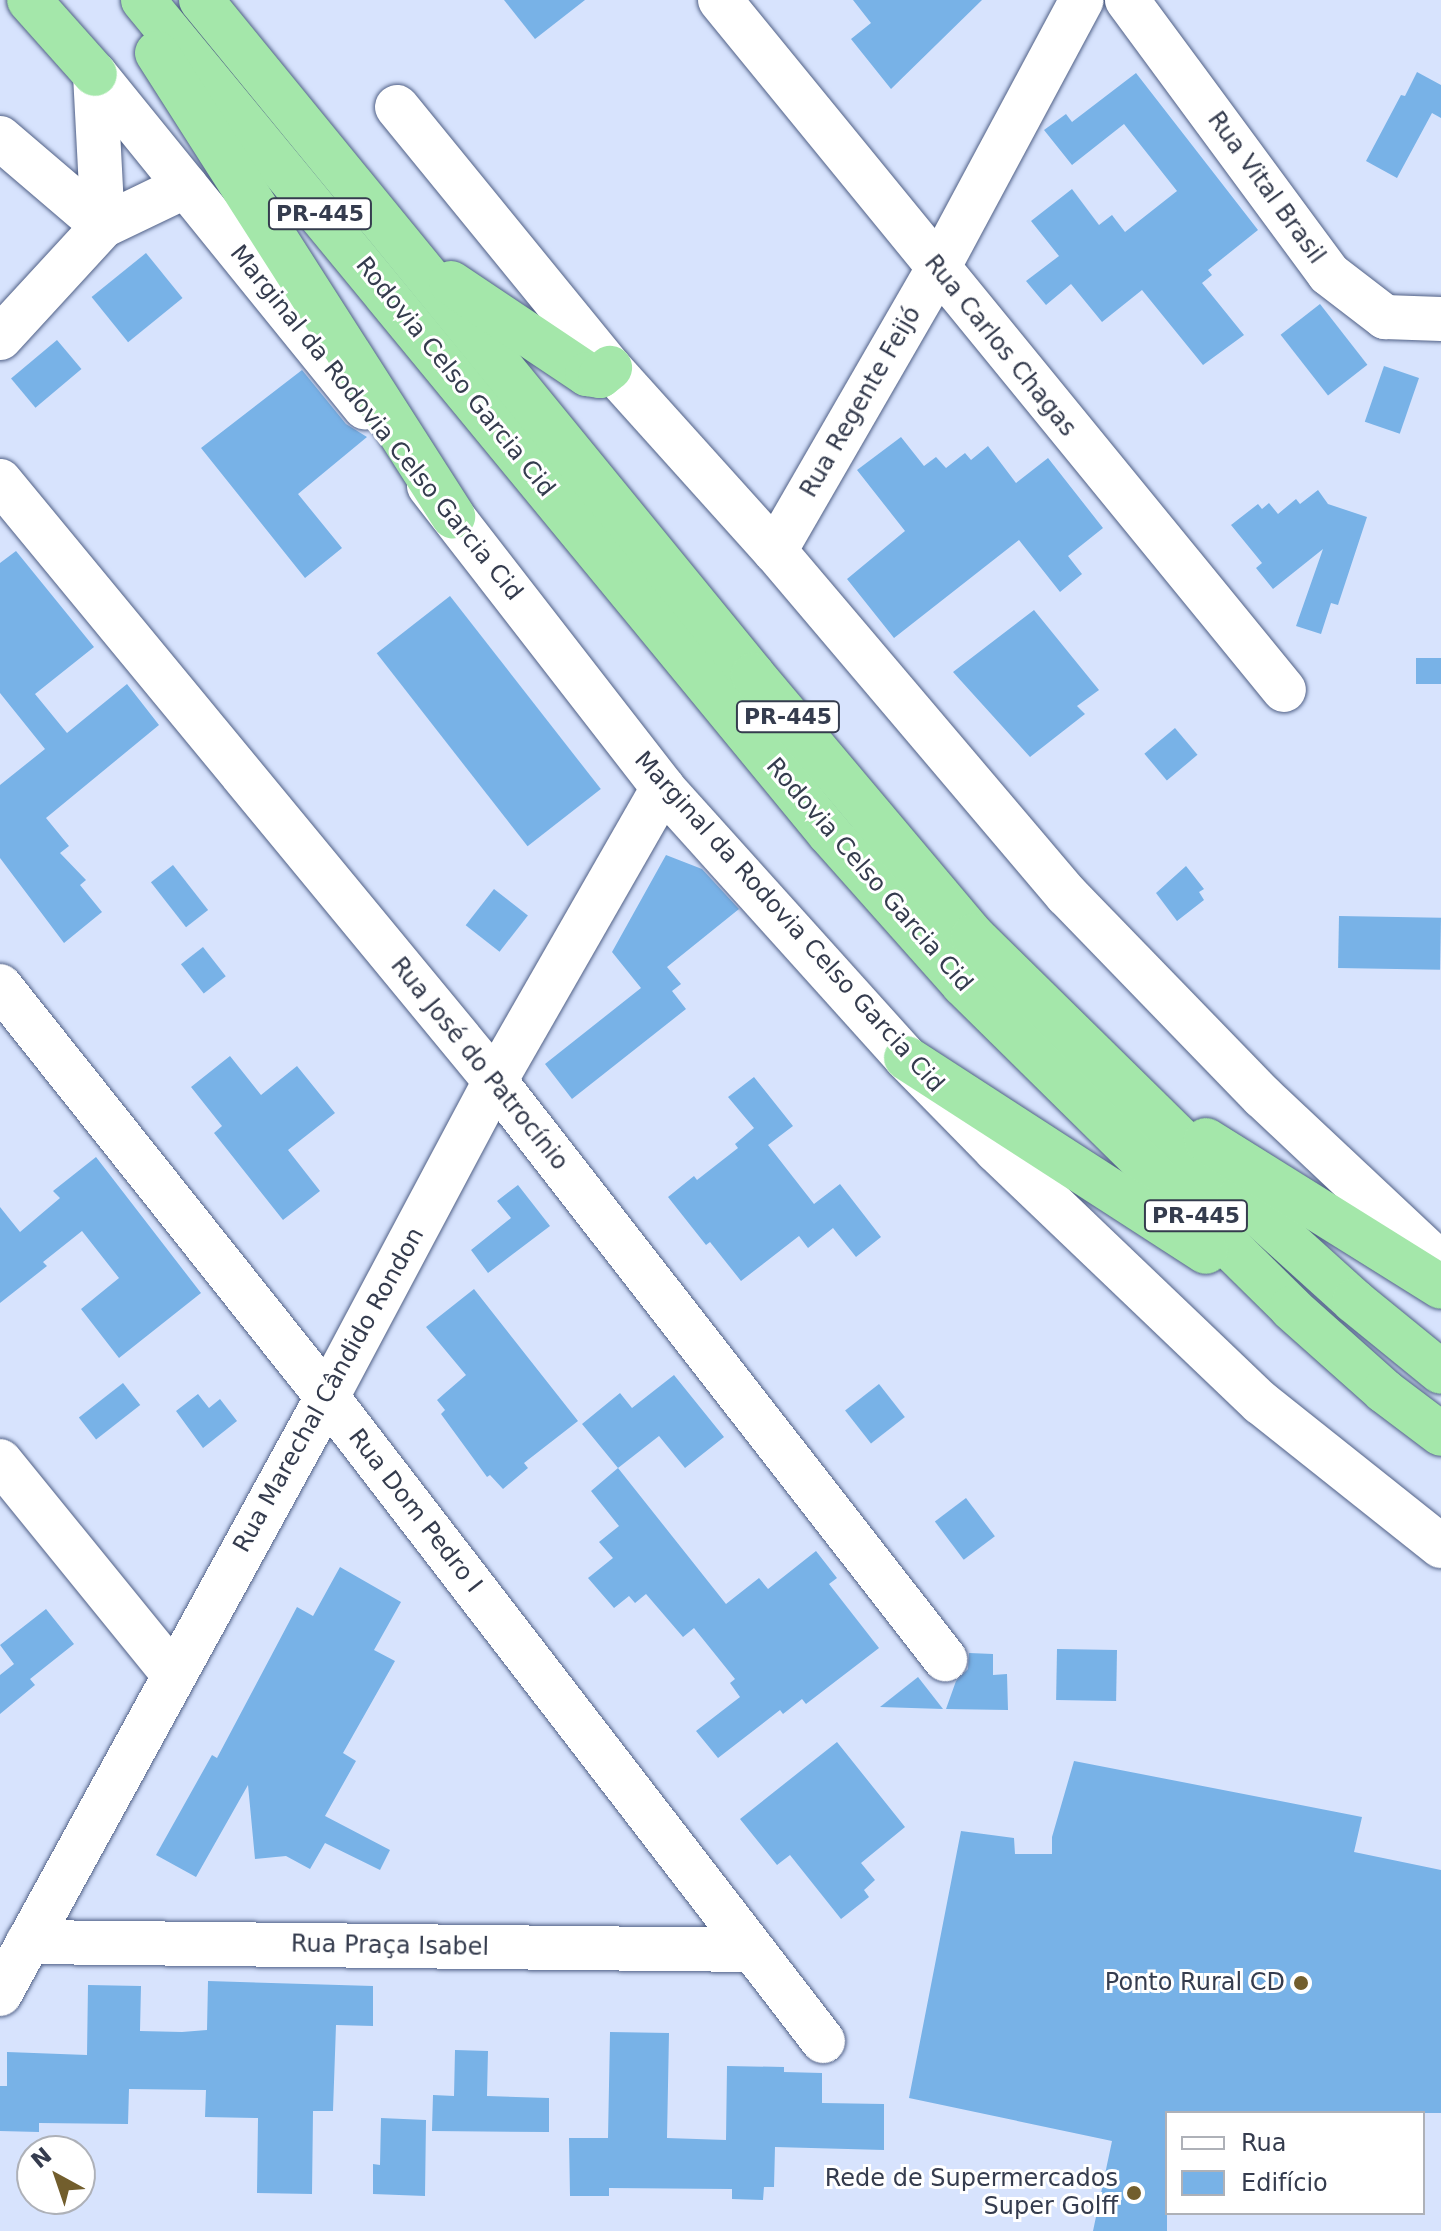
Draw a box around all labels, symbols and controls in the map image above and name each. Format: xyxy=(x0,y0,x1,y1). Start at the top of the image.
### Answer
street label: Rua Vital Brasil xyxy=(1201,106,1331,270)
road number: PR-445 xyxy=(266,196,374,232)
street label: Marginal da Rodovia Celso Garcia Cid xyxy=(224,240,528,606)
street label: Rua Carlos Chagas xyxy=(918,249,1082,443)
street label: Rodovia Celso Garcia Cid xyxy=(349,251,561,503)
street label: Rua Regente Feijó xyxy=(795,301,927,503)
road number: PR-445 xyxy=(734,699,842,735)
street label: Marginal da Rodovia Celso Garcia Cid xyxy=(628,746,950,1098)
street label: Rodovia Celso Garcia Cid xyxy=(760,752,978,998)
street label: Rua José do Patrocínio xyxy=(384,952,574,1176)
road number: PR-445 xyxy=(1142,1198,1250,1234)
street label: Rua Marechal Cândido Rondon xyxy=(227,1223,431,1557)
street label: Rua Dom Pedro I xyxy=(342,1423,488,1599)
street label: Rua Praça Isabel xyxy=(291,1930,489,1962)
place label: Ponto Rural CD xyxy=(1105,1969,1285,1997)
marker: Ponto Rural CD xyxy=(1292,1974,1310,1992)
legend xyxy=(1165,2111,1425,2215)
text: Rua xyxy=(1241,2129,1287,2157)
north arrow xyxy=(16,2135,96,2215)
text: N xyxy=(26,2142,57,2173)
place label: Rede de Supermercados Super Golff xyxy=(825,2165,1118,2221)
text: Edifício xyxy=(1241,2169,1328,2197)
marker: Rede de Supermercados Super Golff xyxy=(1125,2184,1143,2202)

